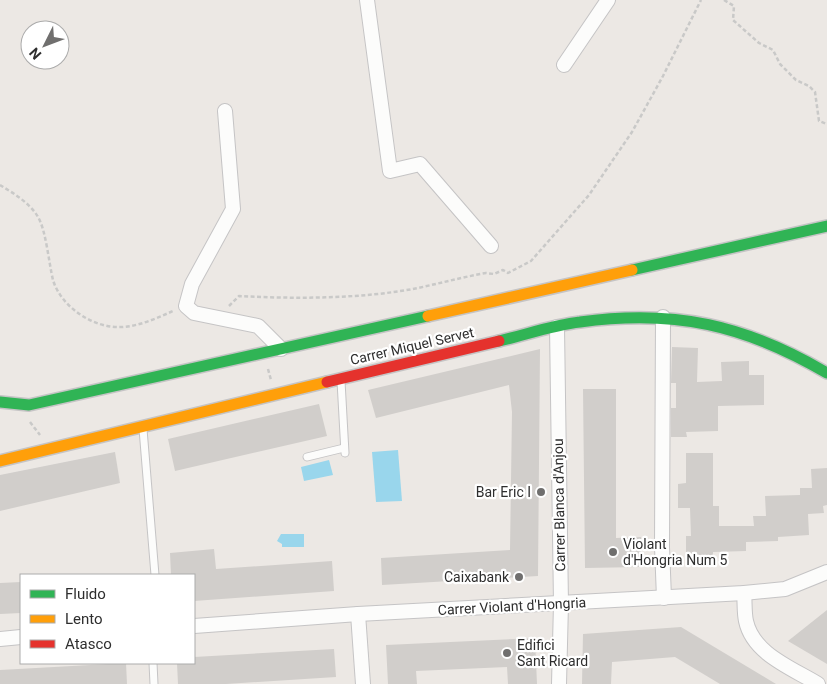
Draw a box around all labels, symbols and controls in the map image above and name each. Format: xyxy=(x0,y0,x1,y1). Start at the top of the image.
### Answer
north arrow xyxy=(20,20,70,70)
text: N xyxy=(26,45,45,63)
street label: Carrer Miquel Servet xyxy=(349,324,476,368)
street label: Carrer Blanca d'Anjou xyxy=(550,438,568,572)
place label: Bar Eric I xyxy=(476,484,531,500)
marker: Bar Eric I xyxy=(535,486,547,498)
place label: Violant d'Hongria Num 5 xyxy=(623,536,728,568)
marker: Violant d'Hongria Num 5 xyxy=(607,546,619,558)
place label: Caixabank xyxy=(444,569,510,585)
marker: Caixabank xyxy=(513,571,525,583)
legend xyxy=(20,574,195,664)
text: Fluido xyxy=(65,585,106,603)
street label: Carrer Violant d'Hongria xyxy=(437,594,587,618)
text: Lento xyxy=(65,610,103,628)
text: Atasco xyxy=(65,635,112,653)
place label: Edifici Sant Ricard xyxy=(517,637,588,669)
marker: Edifici Sant Ricard xyxy=(501,647,513,659)

